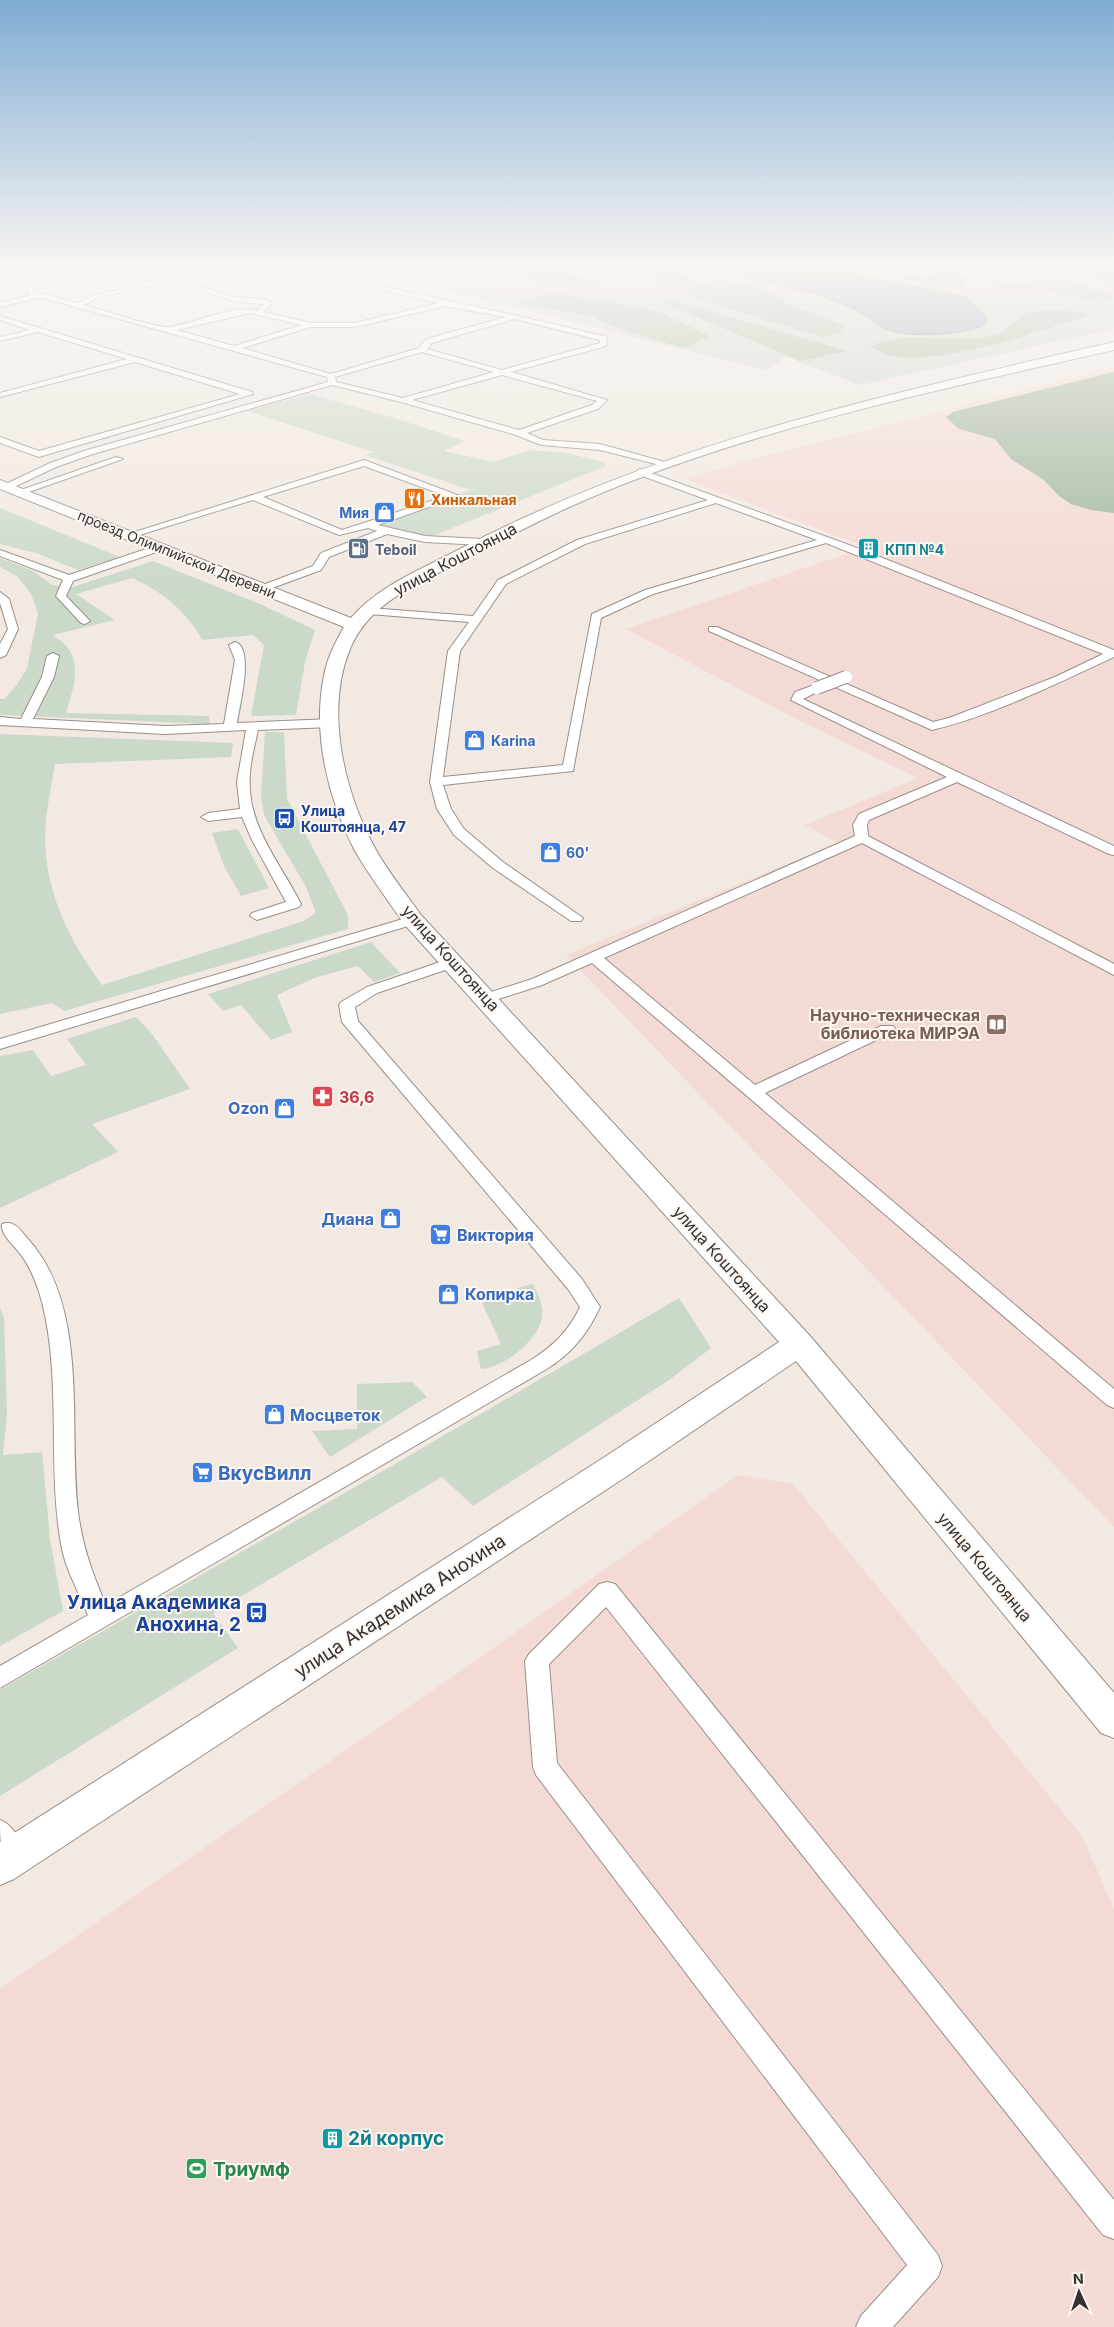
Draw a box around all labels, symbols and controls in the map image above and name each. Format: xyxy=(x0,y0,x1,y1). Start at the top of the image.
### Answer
restaurant icon: Хинкальная xyxy=(403,487,427,511)
place label: Хинкальная xyxy=(431,491,517,508)
shop icon: Мия xyxy=(373,500,397,524)
place label: Мия xyxy=(339,504,369,521)
street label: проезд Олимпийской Деревни xyxy=(75,506,279,602)
street label: улица Коштоянца xyxy=(390,518,520,600)
fuel station icon: Teboil xyxy=(347,537,371,561)
building icon: КПП №4 xyxy=(857,537,881,561)
place label: Teboil xyxy=(375,541,417,558)
place label: КПП №4 xyxy=(885,541,944,558)
shop icon: Karina xyxy=(463,728,487,752)
place label: Karina xyxy=(491,732,536,749)
place label: Улица Коштоянца, 47 xyxy=(301,802,406,835)
bus stop icon: Улица Коштоянца, 47 xyxy=(273,806,297,830)
shop icon: 60' xyxy=(538,840,562,864)
place label: 60' xyxy=(566,844,589,861)
street label: улица Коштоянца xyxy=(398,901,504,1015)
place label: Научно-техническая библиотека МИРЭА xyxy=(810,1005,980,1043)
library icon: Научно-техническая библиотека МИРЭА xyxy=(984,1012,1008,1036)
pharmacy icon: 36,6 xyxy=(311,1085,335,1109)
place label: 36,6 xyxy=(339,1087,375,1107)
shop icon: Ozon xyxy=(273,1096,297,1120)
place label: Ozon xyxy=(228,1098,269,1118)
street label: улица Коштоянца xyxy=(669,1202,775,1316)
shop icon: Диана xyxy=(378,1207,402,1231)
place label: Диана xyxy=(322,1209,374,1229)
supermarket icon: Виктория xyxy=(429,1223,453,1247)
place label: Виктория xyxy=(457,1225,534,1245)
shop icon: Копирка xyxy=(437,1282,461,1306)
place label: Копирка xyxy=(465,1284,534,1304)
shop icon: Мосцветок xyxy=(262,1403,286,1427)
place label: Мосцветок xyxy=(290,1405,381,1425)
supermarket icon: ВкусВилл xyxy=(190,1461,214,1485)
place label: ВкусВилл xyxy=(218,1462,311,1485)
street label: улица Коштоянца xyxy=(933,1508,1037,1626)
street label: улица Академика Анохина xyxy=(290,1529,510,1683)
place label: Улица Академика Анохина, 2 xyxy=(67,1591,241,1636)
bus stop icon: Улица Академика Анохина, 2 xyxy=(245,1601,269,1625)
building icon: 2й корпус xyxy=(320,2126,344,2150)
place label: 2й корпус xyxy=(348,2127,444,2150)
sports icon: Триумф xyxy=(185,2157,209,2181)
place label: Триумф xyxy=(213,2158,290,2181)
north arrow xyxy=(1054,2267,1104,2317)
text: N xyxy=(1073,2270,1084,2287)

